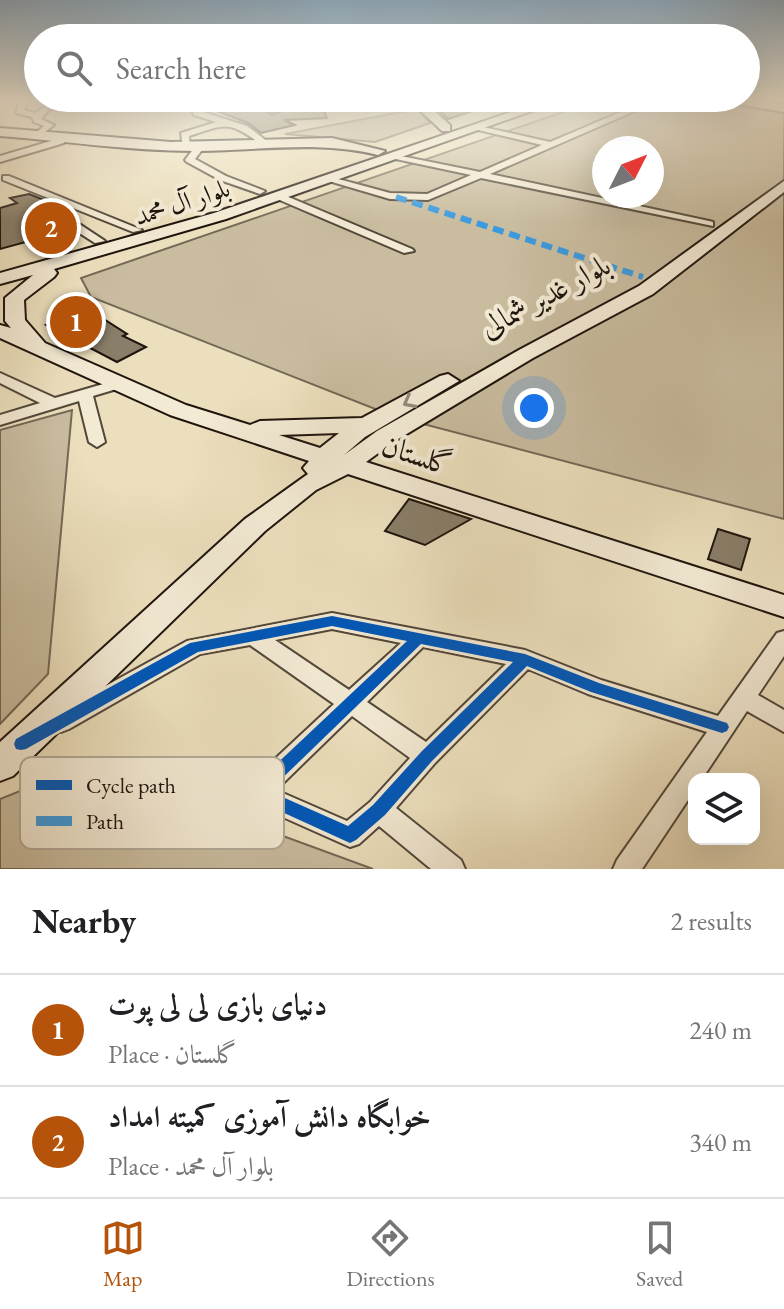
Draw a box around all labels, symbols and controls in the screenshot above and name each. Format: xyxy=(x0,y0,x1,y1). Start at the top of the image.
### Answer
search box xyxy=(24,24,760,112)
icon: search xyxy=(52,46,96,90)
text: Search here xyxy=(116,49,246,88)
north arrow xyxy=(592,136,664,208)
street label: بلوار آل محمد xyxy=(130,171,234,233)
pin: 2 xyxy=(25,198,77,258)
street label: بلوار غدیر شمالی xyxy=(473,245,617,346)
pin: 1 xyxy=(50,292,102,352)
your location xyxy=(514,388,554,428)
one-way arrow xyxy=(403,392,418,407)
street label: گلستان xyxy=(377,425,457,484)
legend xyxy=(20,757,284,849)
text: Cycle path xyxy=(86,771,176,800)
map controls xyxy=(688,773,760,845)
button: layers xyxy=(688,773,760,845)
text: Path xyxy=(86,807,124,836)
text: Nearby xyxy=(32,899,136,943)
text: 2 results xyxy=(671,904,752,938)
text: دنیای بازی لی لی پوت xyxy=(108,985,327,1024)
text: 1 xyxy=(51,1013,65,1047)
text: 240 m xyxy=(689,1013,752,1047)
text: Place · گلستان xyxy=(108,1037,237,1071)
text: خوابگاه دانش آموزی کمیته امداد xyxy=(108,1097,431,1136)
text: 2 xyxy=(51,1125,65,1159)
text: 340 m xyxy=(689,1125,752,1159)
text: Place · بلوار آل محمد xyxy=(108,1149,274,1183)
tab: Map xyxy=(101,1216,145,1293)
tab: Directions xyxy=(346,1216,435,1293)
tab: Saved xyxy=(636,1216,683,1293)

